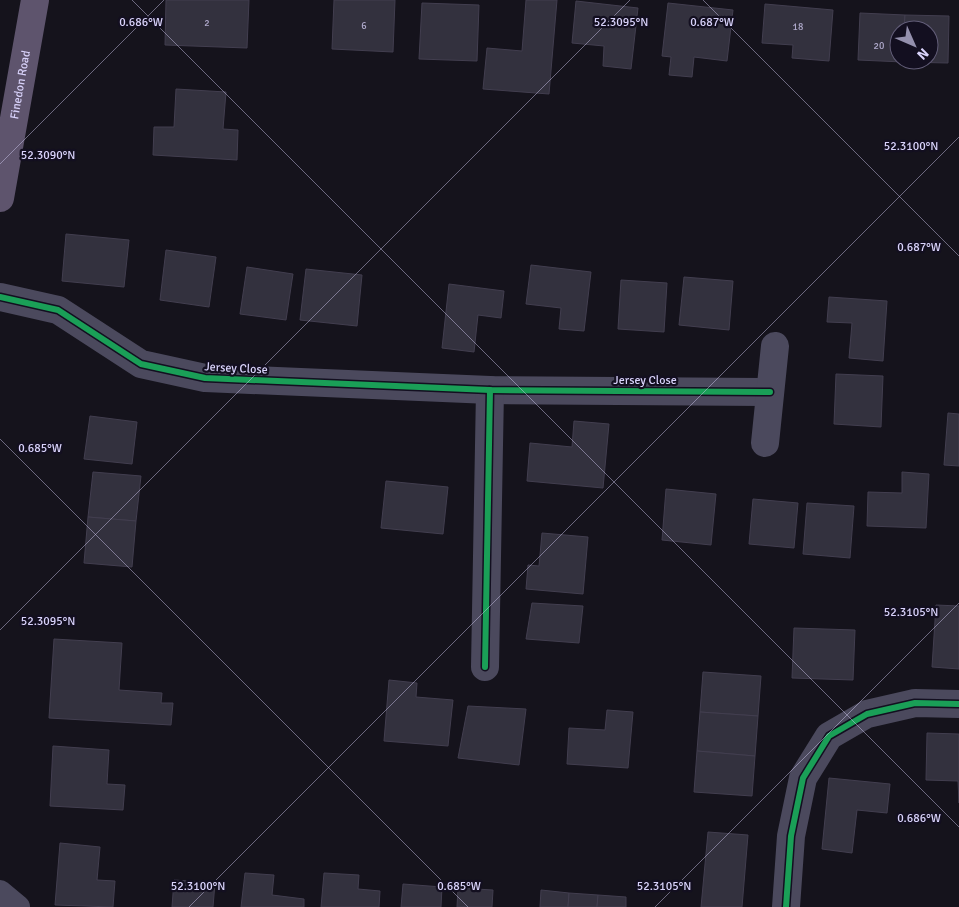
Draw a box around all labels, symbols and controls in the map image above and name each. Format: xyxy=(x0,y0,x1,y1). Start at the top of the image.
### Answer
text: 0.686°W xyxy=(119,15,163,30)
text: 52.3095°N xyxy=(594,15,648,30)
text: 0.687°W xyxy=(690,15,734,30)
house number: 2 xyxy=(204,17,210,29)
house number: 6 xyxy=(361,20,367,32)
north arrow xyxy=(889,20,939,70)
house number: 18 xyxy=(793,21,803,33)
house number: 20 xyxy=(874,40,884,52)
text: N xyxy=(913,44,932,63)
street label: Finedon Road xyxy=(7,49,34,120)
text: 52.3100°N xyxy=(884,139,938,154)
text: 52.3090°N xyxy=(21,148,75,163)
text: 0.687°W xyxy=(897,240,941,255)
street label: Jersey Close xyxy=(204,359,268,378)
street label: Jersey Close xyxy=(613,373,677,388)
text: 0.685°W xyxy=(18,441,62,456)
text: 52.3105°N xyxy=(884,605,938,620)
text: 52.3095°N xyxy=(21,614,75,629)
text: 0.686°W xyxy=(897,811,941,826)
text: 52.3100°N xyxy=(171,879,225,894)
text: 0.685°W xyxy=(437,879,481,894)
text: 52.3105°N xyxy=(637,879,691,894)

